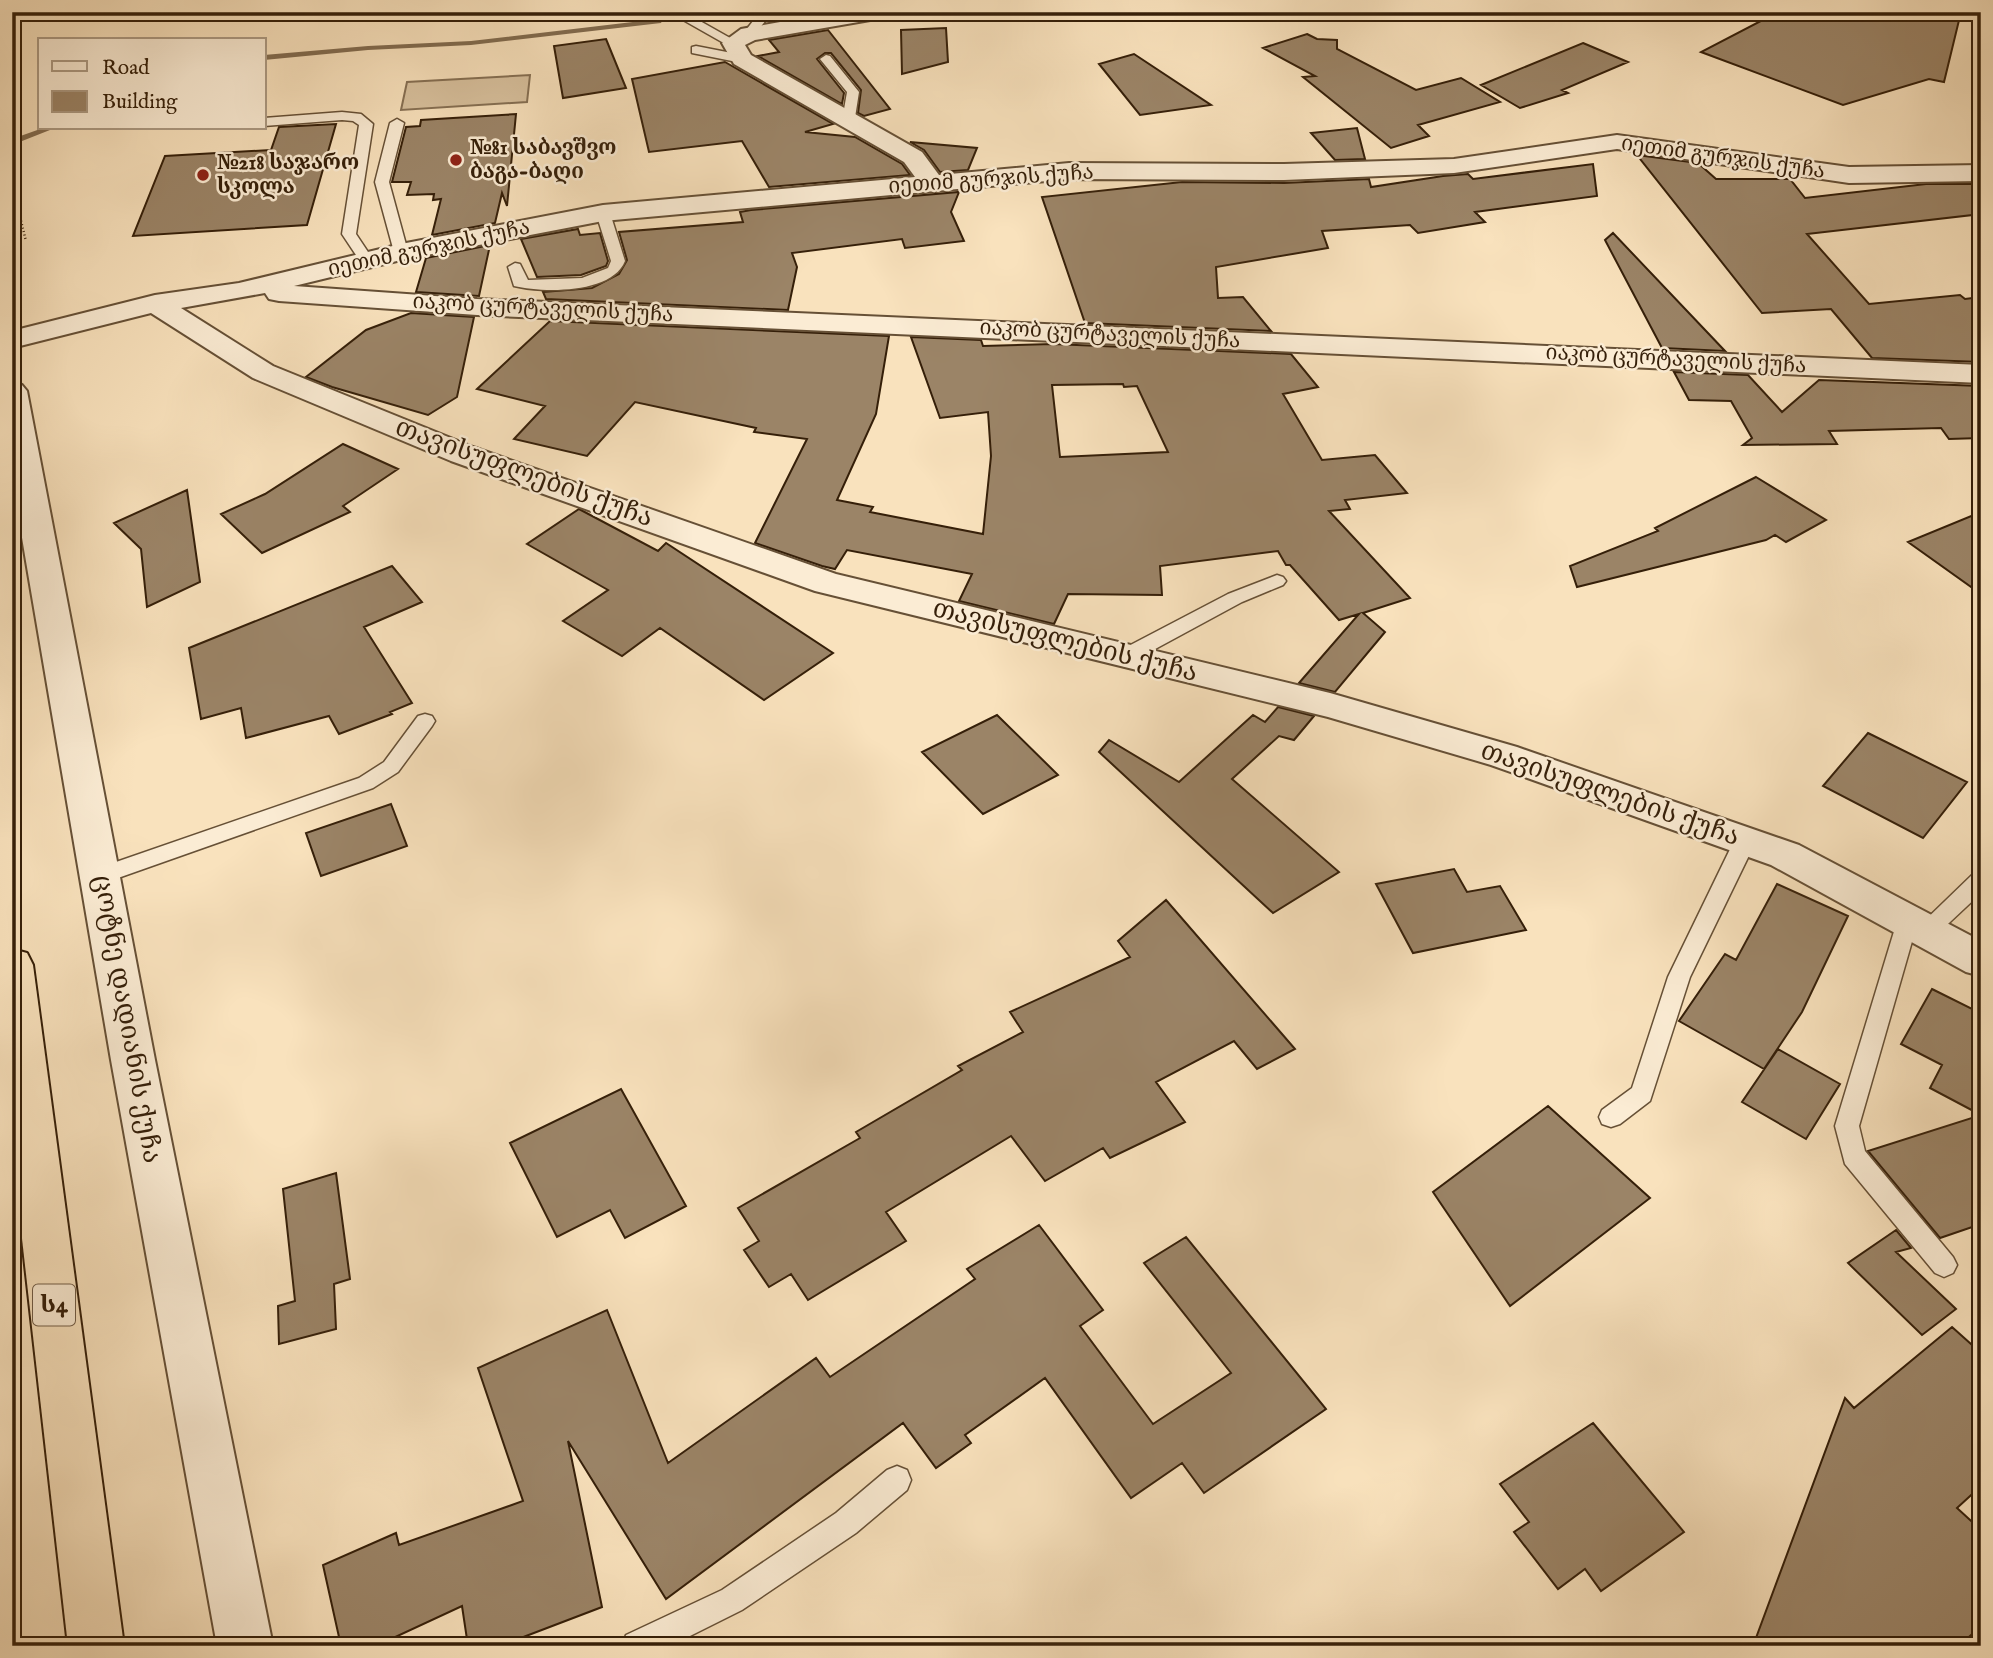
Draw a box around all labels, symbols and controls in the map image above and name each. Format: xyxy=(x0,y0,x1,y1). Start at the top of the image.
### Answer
legend xyxy=(38,38,266,130)
text: Road xyxy=(102,55,150,82)
text: Building xyxy=(102,89,178,116)
street label: იეთიმ გურჯის ქუჩა xyxy=(1619,130,1827,186)
place label: №81 საბავშვო ბაგა-ბაღი xyxy=(470,135,616,186)
place label: №218 საჯარო სკოლა xyxy=(217,150,359,201)
marker: №81 საბავშვო ბაგა-ბაღი xyxy=(448,152,464,168)
street label: იეთიმ გურჯის ქუჩა xyxy=(888,159,1094,201)
marker: №218 საჯარო სკოლა xyxy=(195,167,211,183)
street label: იეთიმ გურჯის ქუჩა xyxy=(326,214,532,284)
street label: იაკობ ცურტაველის ქუჩა xyxy=(412,289,674,329)
street label: იაკობ ცურტაველის ქუჩა xyxy=(979,315,1241,355)
street label: იაკობ ცურტაველის ქუჩა xyxy=(1545,340,1807,380)
street label: თავისუფლების ქუჩა xyxy=(391,411,657,535)
street label: თავისუფლების ქუჩა xyxy=(929,592,1201,690)
street label: თავისუფლების ქუჩა xyxy=(1476,734,1744,854)
street label: ცოტნე დადიანის ქუჩა xyxy=(85,872,169,1166)
road number: ს4 xyxy=(33,1284,75,1325)

